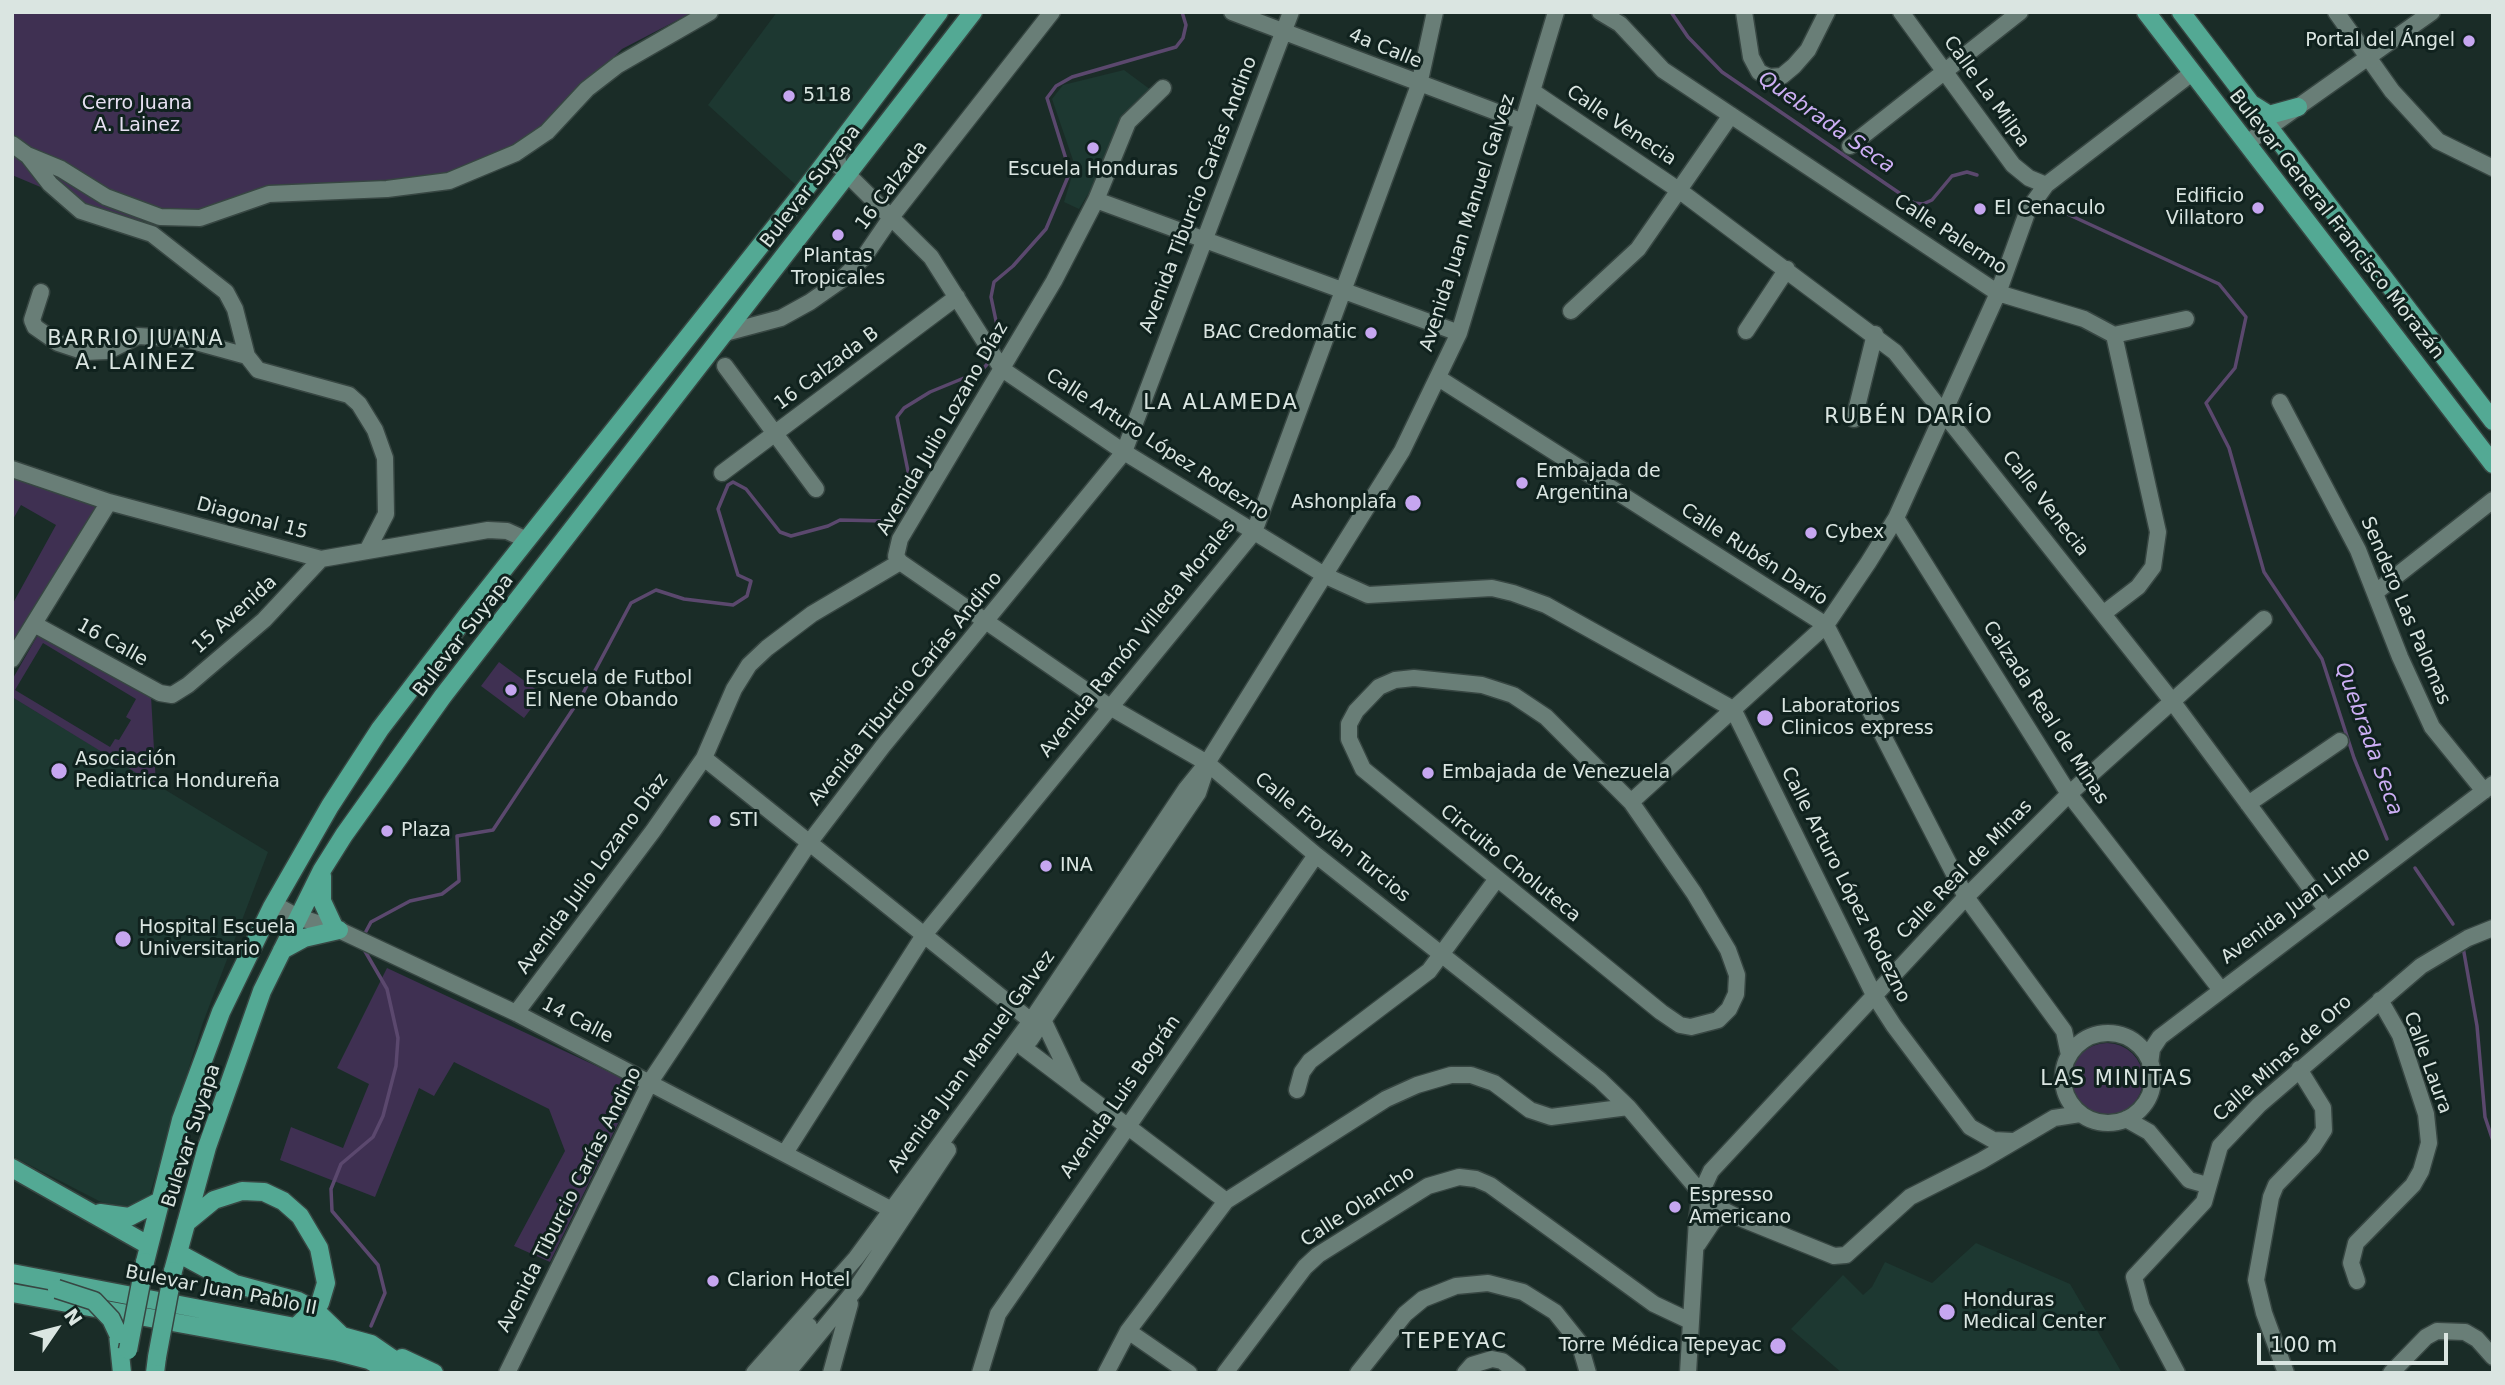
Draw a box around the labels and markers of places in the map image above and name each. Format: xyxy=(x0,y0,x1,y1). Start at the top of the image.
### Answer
place label: Portal del Ángel xyxy=(2305,30,2455,52)
marker: Portal del Ángel xyxy=(2461,33,2477,49)
place label: 5118 xyxy=(803,85,851,107)
marker: 5118 xyxy=(781,88,797,104)
marker: Escuela Honduras xyxy=(1085,140,1101,156)
place label: Escuela Honduras xyxy=(1008,159,1178,181)
place label: Edificio Villatoro xyxy=(2166,186,2244,230)
place label: El Cenaculo xyxy=(1994,198,2105,220)
marker: Edificio Villatoro xyxy=(2250,200,2266,216)
marker: El Cenaculo xyxy=(1972,201,1988,217)
marker: Plantas Tropicales xyxy=(830,227,846,243)
place label: Plantas Tropicales xyxy=(791,246,885,290)
place label: BAC Credomatic xyxy=(1203,322,1357,344)
marker: BAC Credomatic xyxy=(1363,325,1379,341)
place label: Embajada de Argentina xyxy=(1536,461,1661,505)
marker: Embajada de Argentina xyxy=(1514,475,1530,491)
place label: Ashonplafa xyxy=(1291,492,1397,514)
marker: Ashonplafa xyxy=(1403,493,1423,513)
place label: Cybex xyxy=(1825,522,1884,544)
marker: Cybex xyxy=(1803,525,1819,541)
place label: Escuela de Futbol El Nene Obando xyxy=(525,668,692,712)
marker: Escuela de Futbol El Nene Obando xyxy=(503,682,519,698)
place label: Laboratorios Clinicos express xyxy=(1781,696,1934,740)
marker: Laboratorios Clinicos express xyxy=(1755,708,1775,728)
place label: Asociación Pediatrica Hondureña xyxy=(75,749,280,793)
marker: Asociación Pediatrica Hondureña xyxy=(49,761,69,781)
place label: Embajada de Venezuela xyxy=(1442,762,1670,784)
marker: Embajada de Venezuela xyxy=(1420,765,1436,781)
place label: STI xyxy=(729,810,758,832)
marker: STI xyxy=(707,813,723,829)
place label: Plaza xyxy=(401,820,451,842)
marker: Plaza xyxy=(379,823,395,839)
place label: INA xyxy=(1060,855,1093,877)
marker: INA xyxy=(1038,858,1054,874)
place label: Hospital Escuela Universitario xyxy=(139,917,296,961)
marker: Hospital Escuela Universitario xyxy=(113,929,133,949)
place label: Espresso Americano xyxy=(1689,1185,1791,1229)
marker: Espresso Americano xyxy=(1667,1199,1683,1215)
place label: Clarion Hotel xyxy=(727,1270,850,1292)
marker: Clarion Hotel xyxy=(705,1273,721,1289)
place label: Honduras Medical Center xyxy=(1963,1290,2106,1334)
marker: Honduras Medical Center xyxy=(1937,1302,1957,1322)
place label: Torre Médica Tepeyac xyxy=(1559,1335,1762,1357)
marker: Torre Médica Tepeyac xyxy=(1768,1336,1788,1356)

